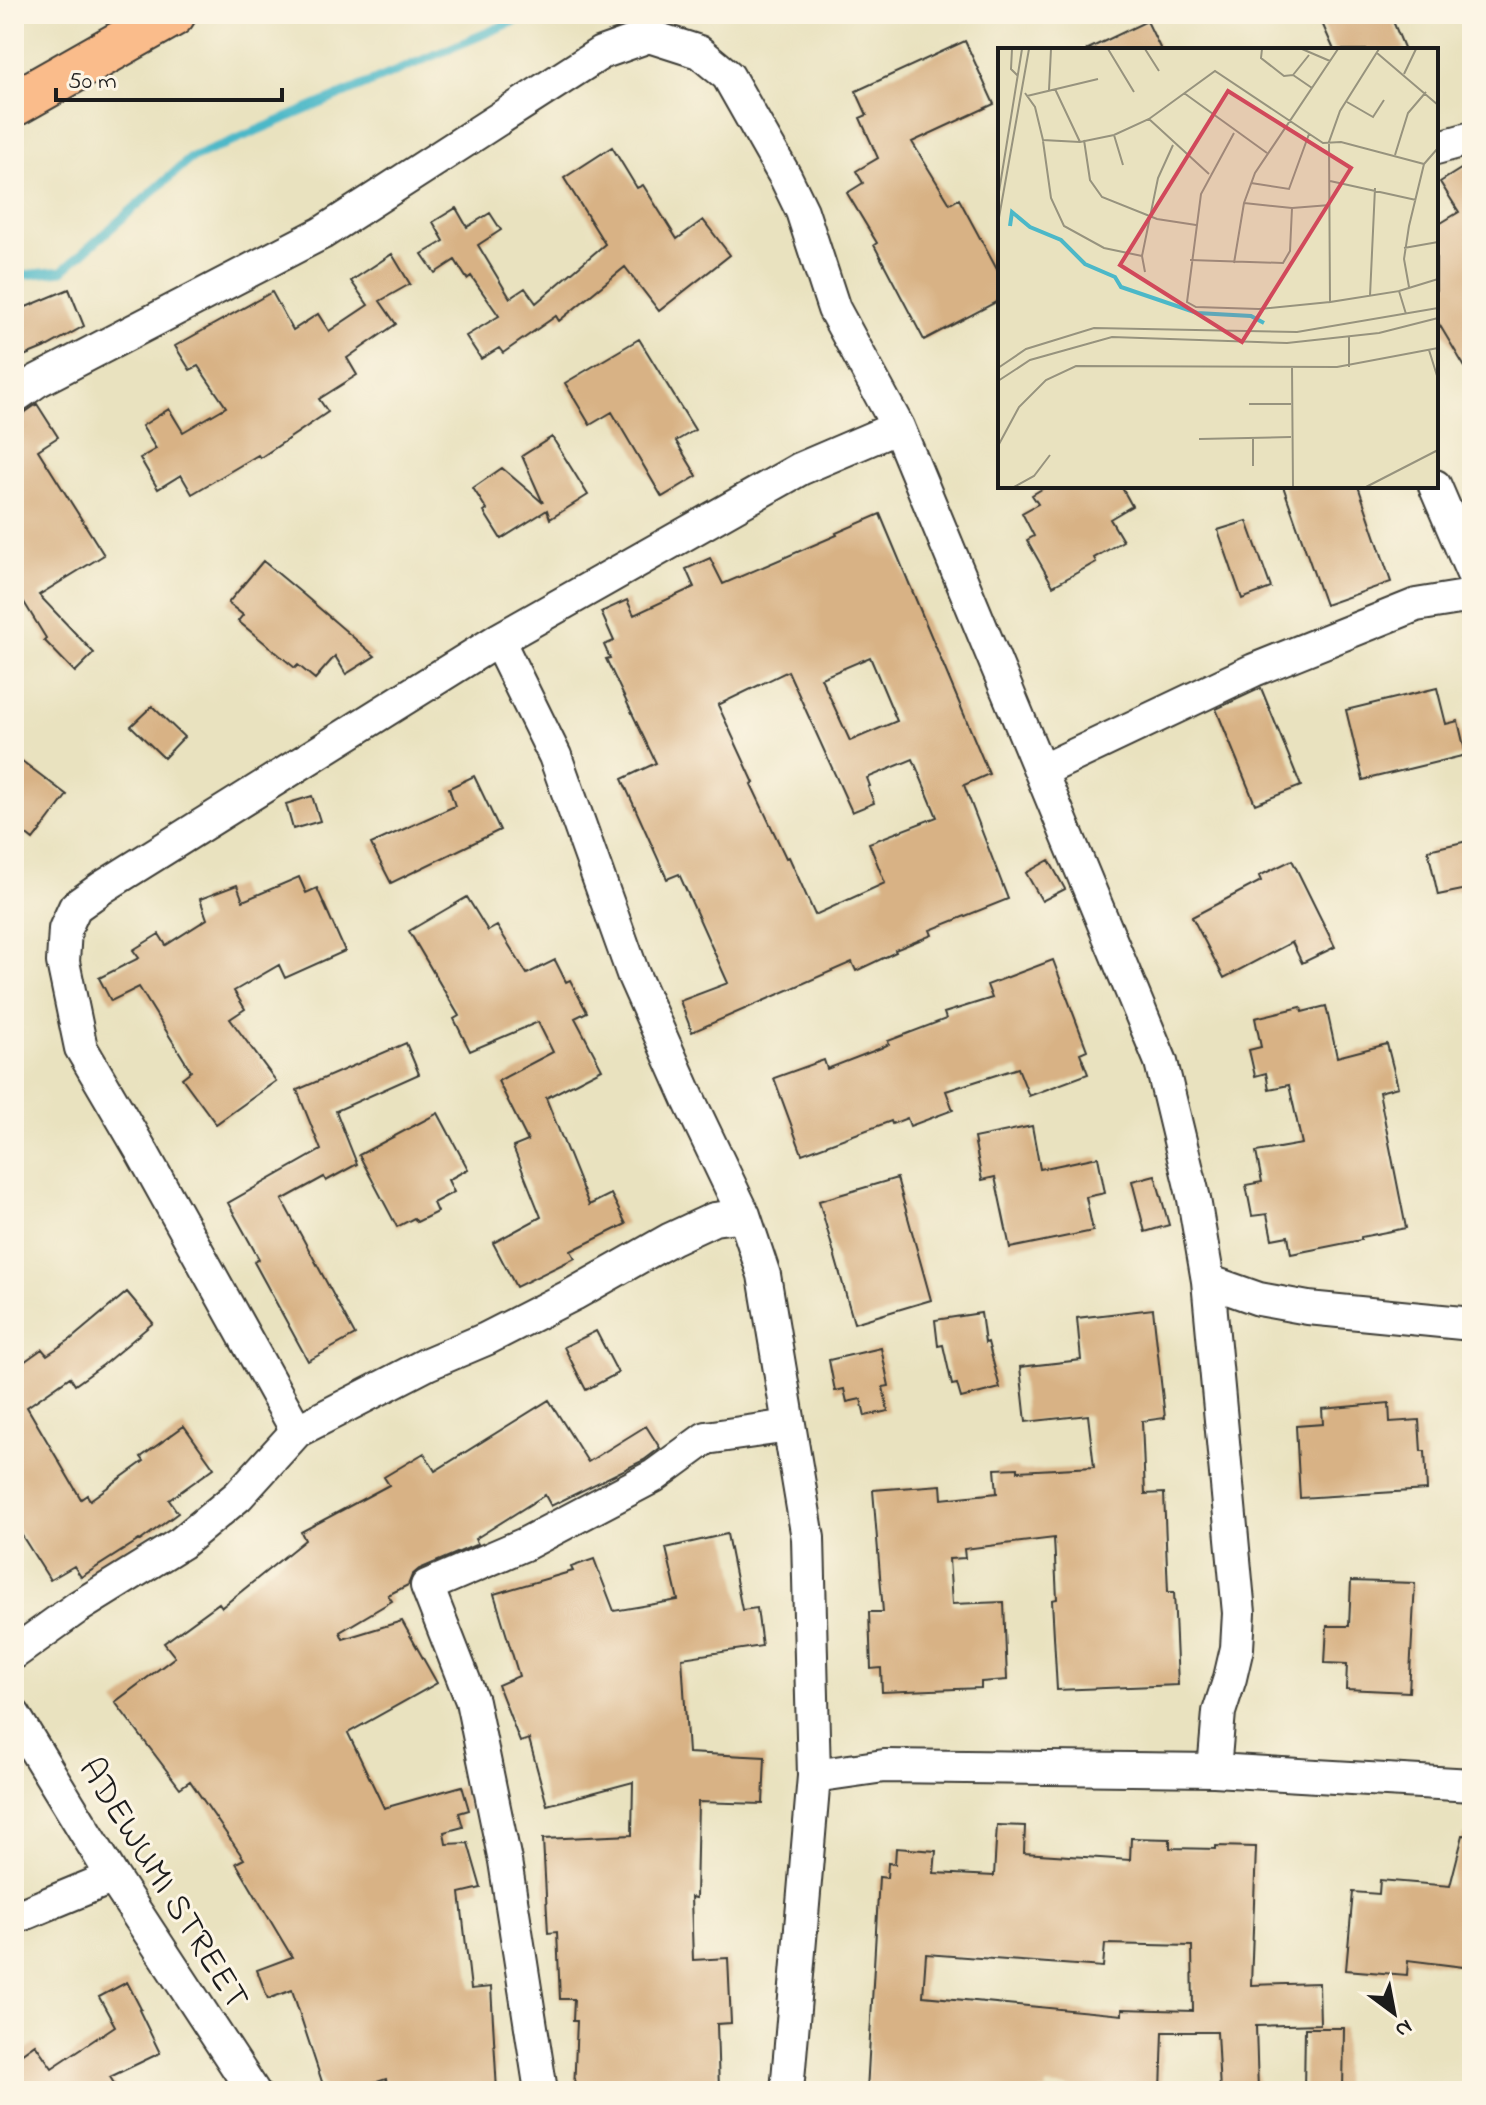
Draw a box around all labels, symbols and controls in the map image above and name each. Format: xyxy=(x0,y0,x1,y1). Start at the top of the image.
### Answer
inset map xyxy=(998,48,1438,488)
scale bar xyxy=(56,52,282,102)
text: 50 m xyxy=(68,65,117,100)
street label: ADEWUMI STREET xyxy=(63,1748,261,2021)
north arrow xyxy=(1354,1973,1434,2053)
text: N xyxy=(1388,2010,1418,2045)

